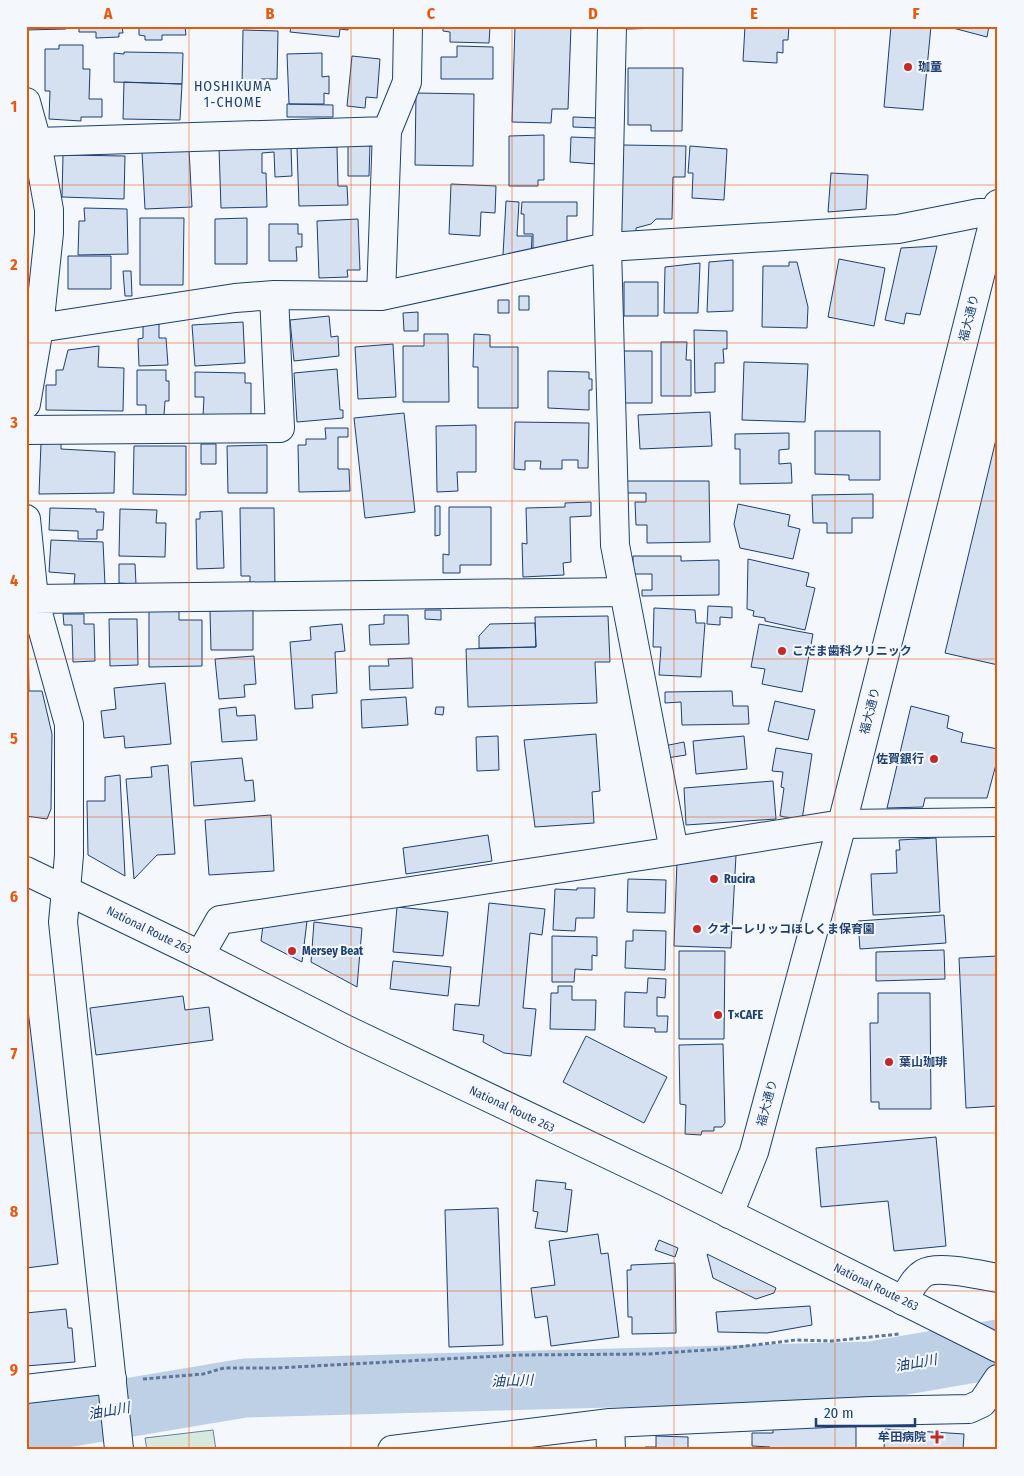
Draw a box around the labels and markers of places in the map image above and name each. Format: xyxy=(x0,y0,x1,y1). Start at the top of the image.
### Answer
place label: 珈童 xyxy=(918,60,942,74)
marker: 珈童 xyxy=(902,61,914,73)
place label: こだま歯科クリニック xyxy=(792,644,912,658)
marker: こだま歯科クリニック xyxy=(776,645,788,657)
place label: 佐賀銀行 xyxy=(876,752,924,766)
marker: 佐賀銀行 xyxy=(928,753,940,765)
place label: Rucira xyxy=(724,872,755,886)
marker: Rucira xyxy=(708,873,720,885)
place label: クオーレリッコほしくま保育園 xyxy=(707,922,875,936)
marker: クオーレリッコほしくま保育園 xyxy=(691,923,703,935)
place label: Mersey Beat xyxy=(302,944,364,958)
marker: Mersey Beat xyxy=(286,945,298,957)
place label: T×CAFE xyxy=(728,1008,764,1022)
marker: T×CAFE xyxy=(712,1009,724,1021)
place label: 葉山珈琲 xyxy=(899,1055,947,1069)
marker: 葉山珈琲 xyxy=(883,1056,895,1068)
place label: 牟田病院 xyxy=(878,1430,926,1444)
marker: 牟田病院 xyxy=(930,1430,944,1444)

